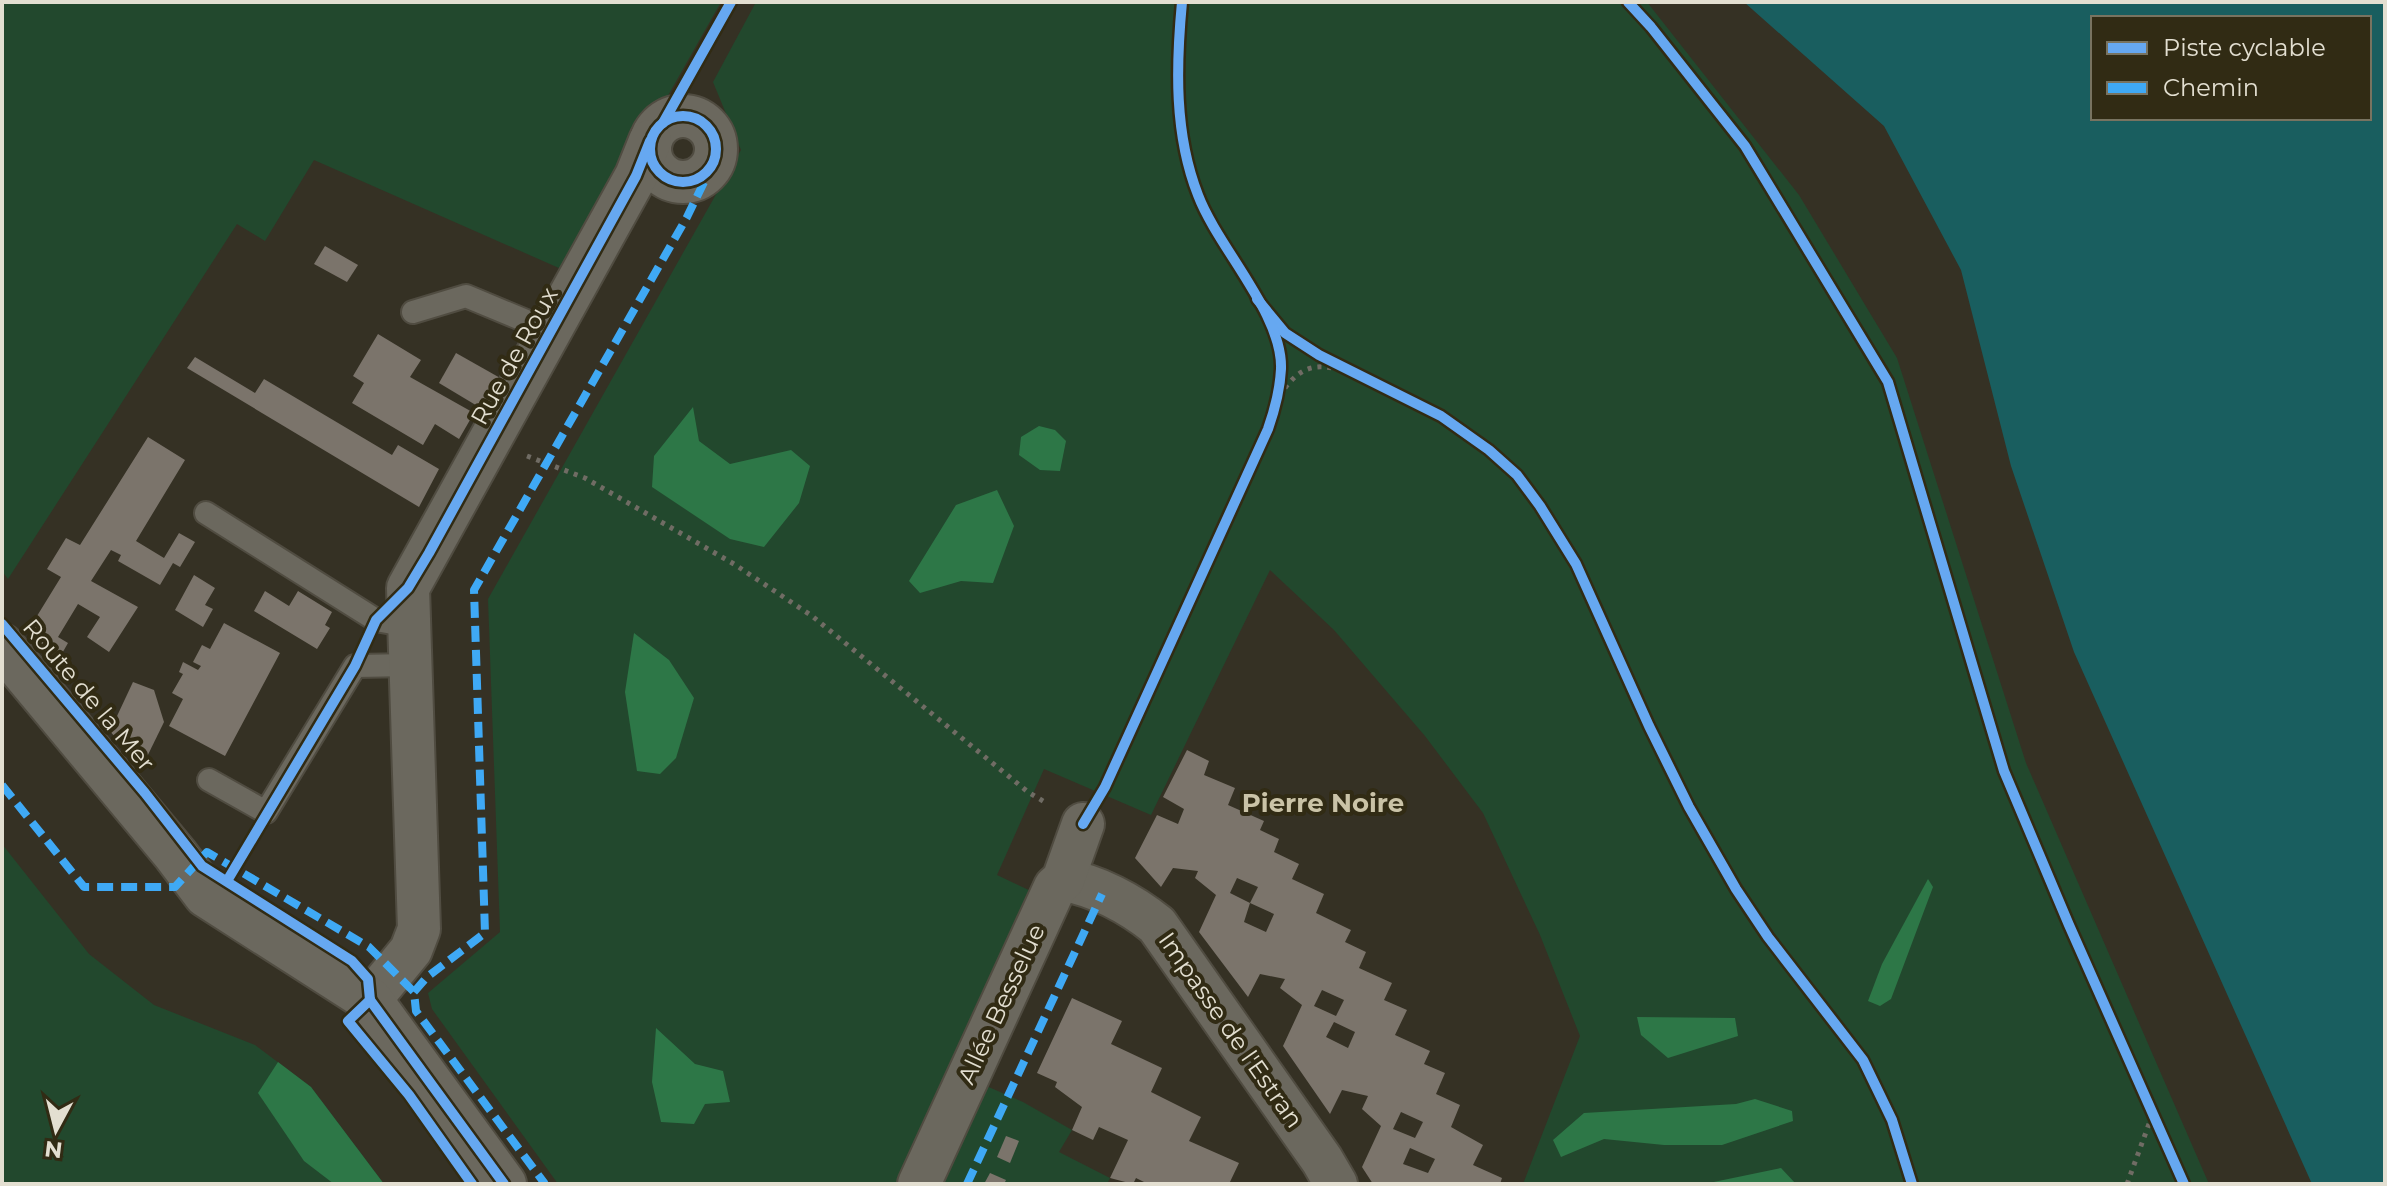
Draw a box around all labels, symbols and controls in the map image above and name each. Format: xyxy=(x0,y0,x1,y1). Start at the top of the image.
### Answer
legend xyxy=(2091,16,2371,120)
text: Piste cyclable xyxy=(2163,33,2326,62)
text: Chemin xyxy=(2163,73,2259,102)
street label: Rue de Roux xyxy=(464,282,564,430)
street label: Route de la Mer xyxy=(17,613,161,777)
district label: Pierre Noire xyxy=(1242,787,1404,819)
street label: Allée Besselue xyxy=(951,919,1051,1089)
street label: Impasse de l'Estran xyxy=(1153,927,1309,1133)
north arrow xyxy=(16,1090,96,1170)
text: N xyxy=(43,1135,64,1164)

